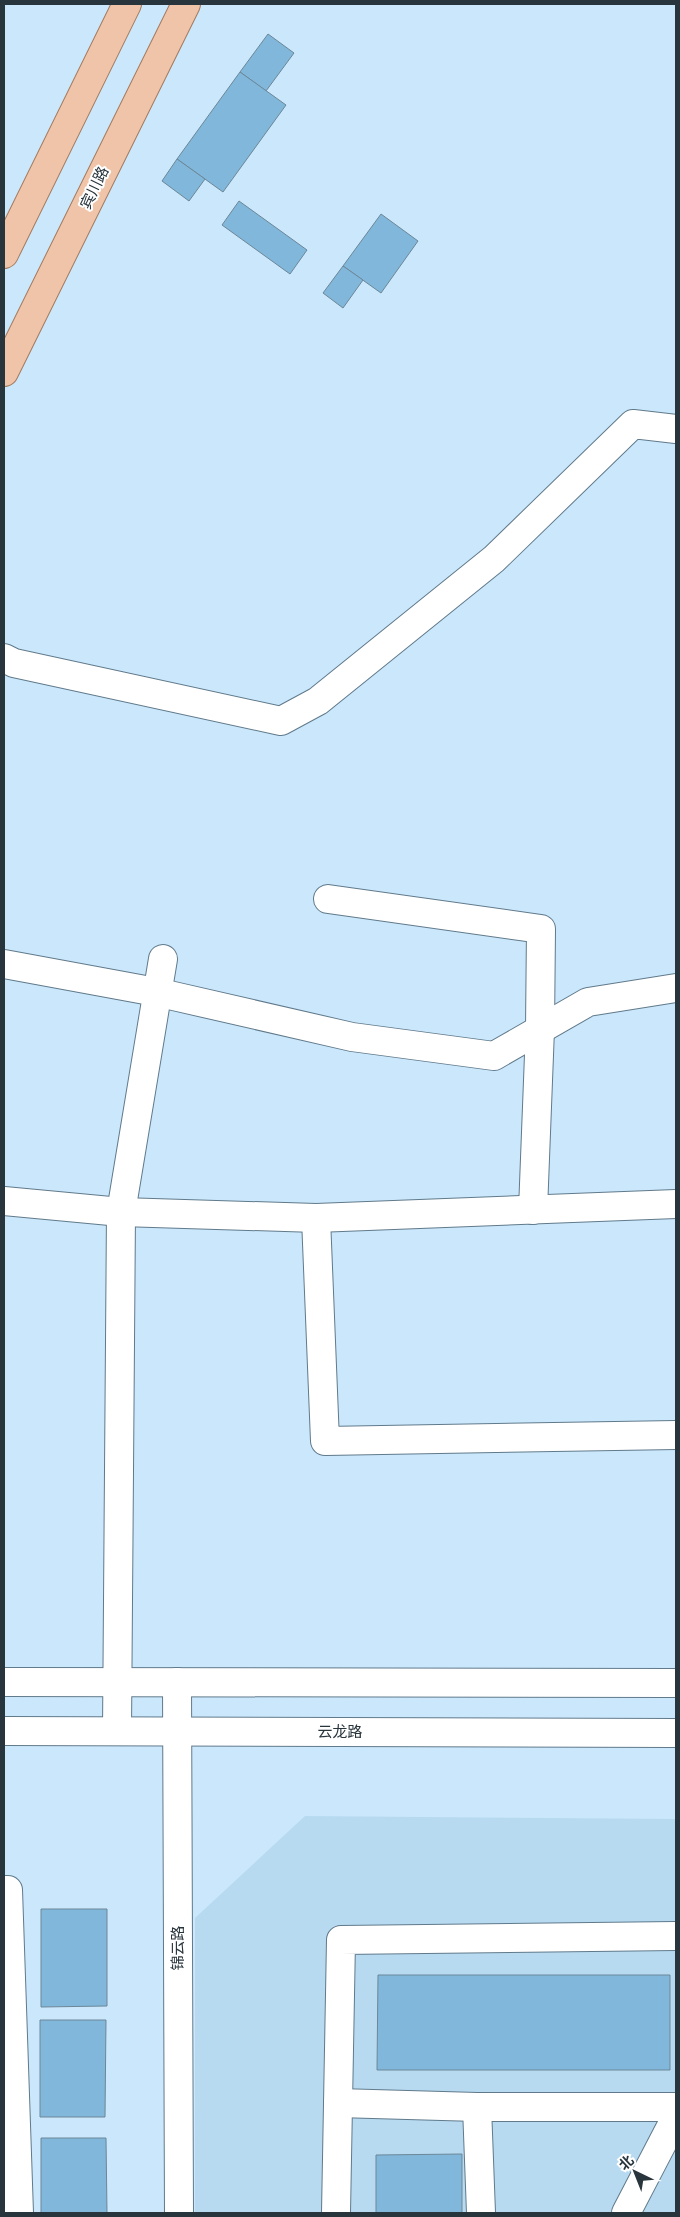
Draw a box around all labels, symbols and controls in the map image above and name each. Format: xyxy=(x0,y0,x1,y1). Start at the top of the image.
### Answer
street label: 宾川路 xyxy=(75,163,115,213)
street label: 云龙路 xyxy=(317,1721,363,1744)
street label: 锦云路 xyxy=(167,1925,190,1971)
north arrow xyxy=(610,2147,660,2197)
text: 北 xyxy=(614,2150,639,2175)

